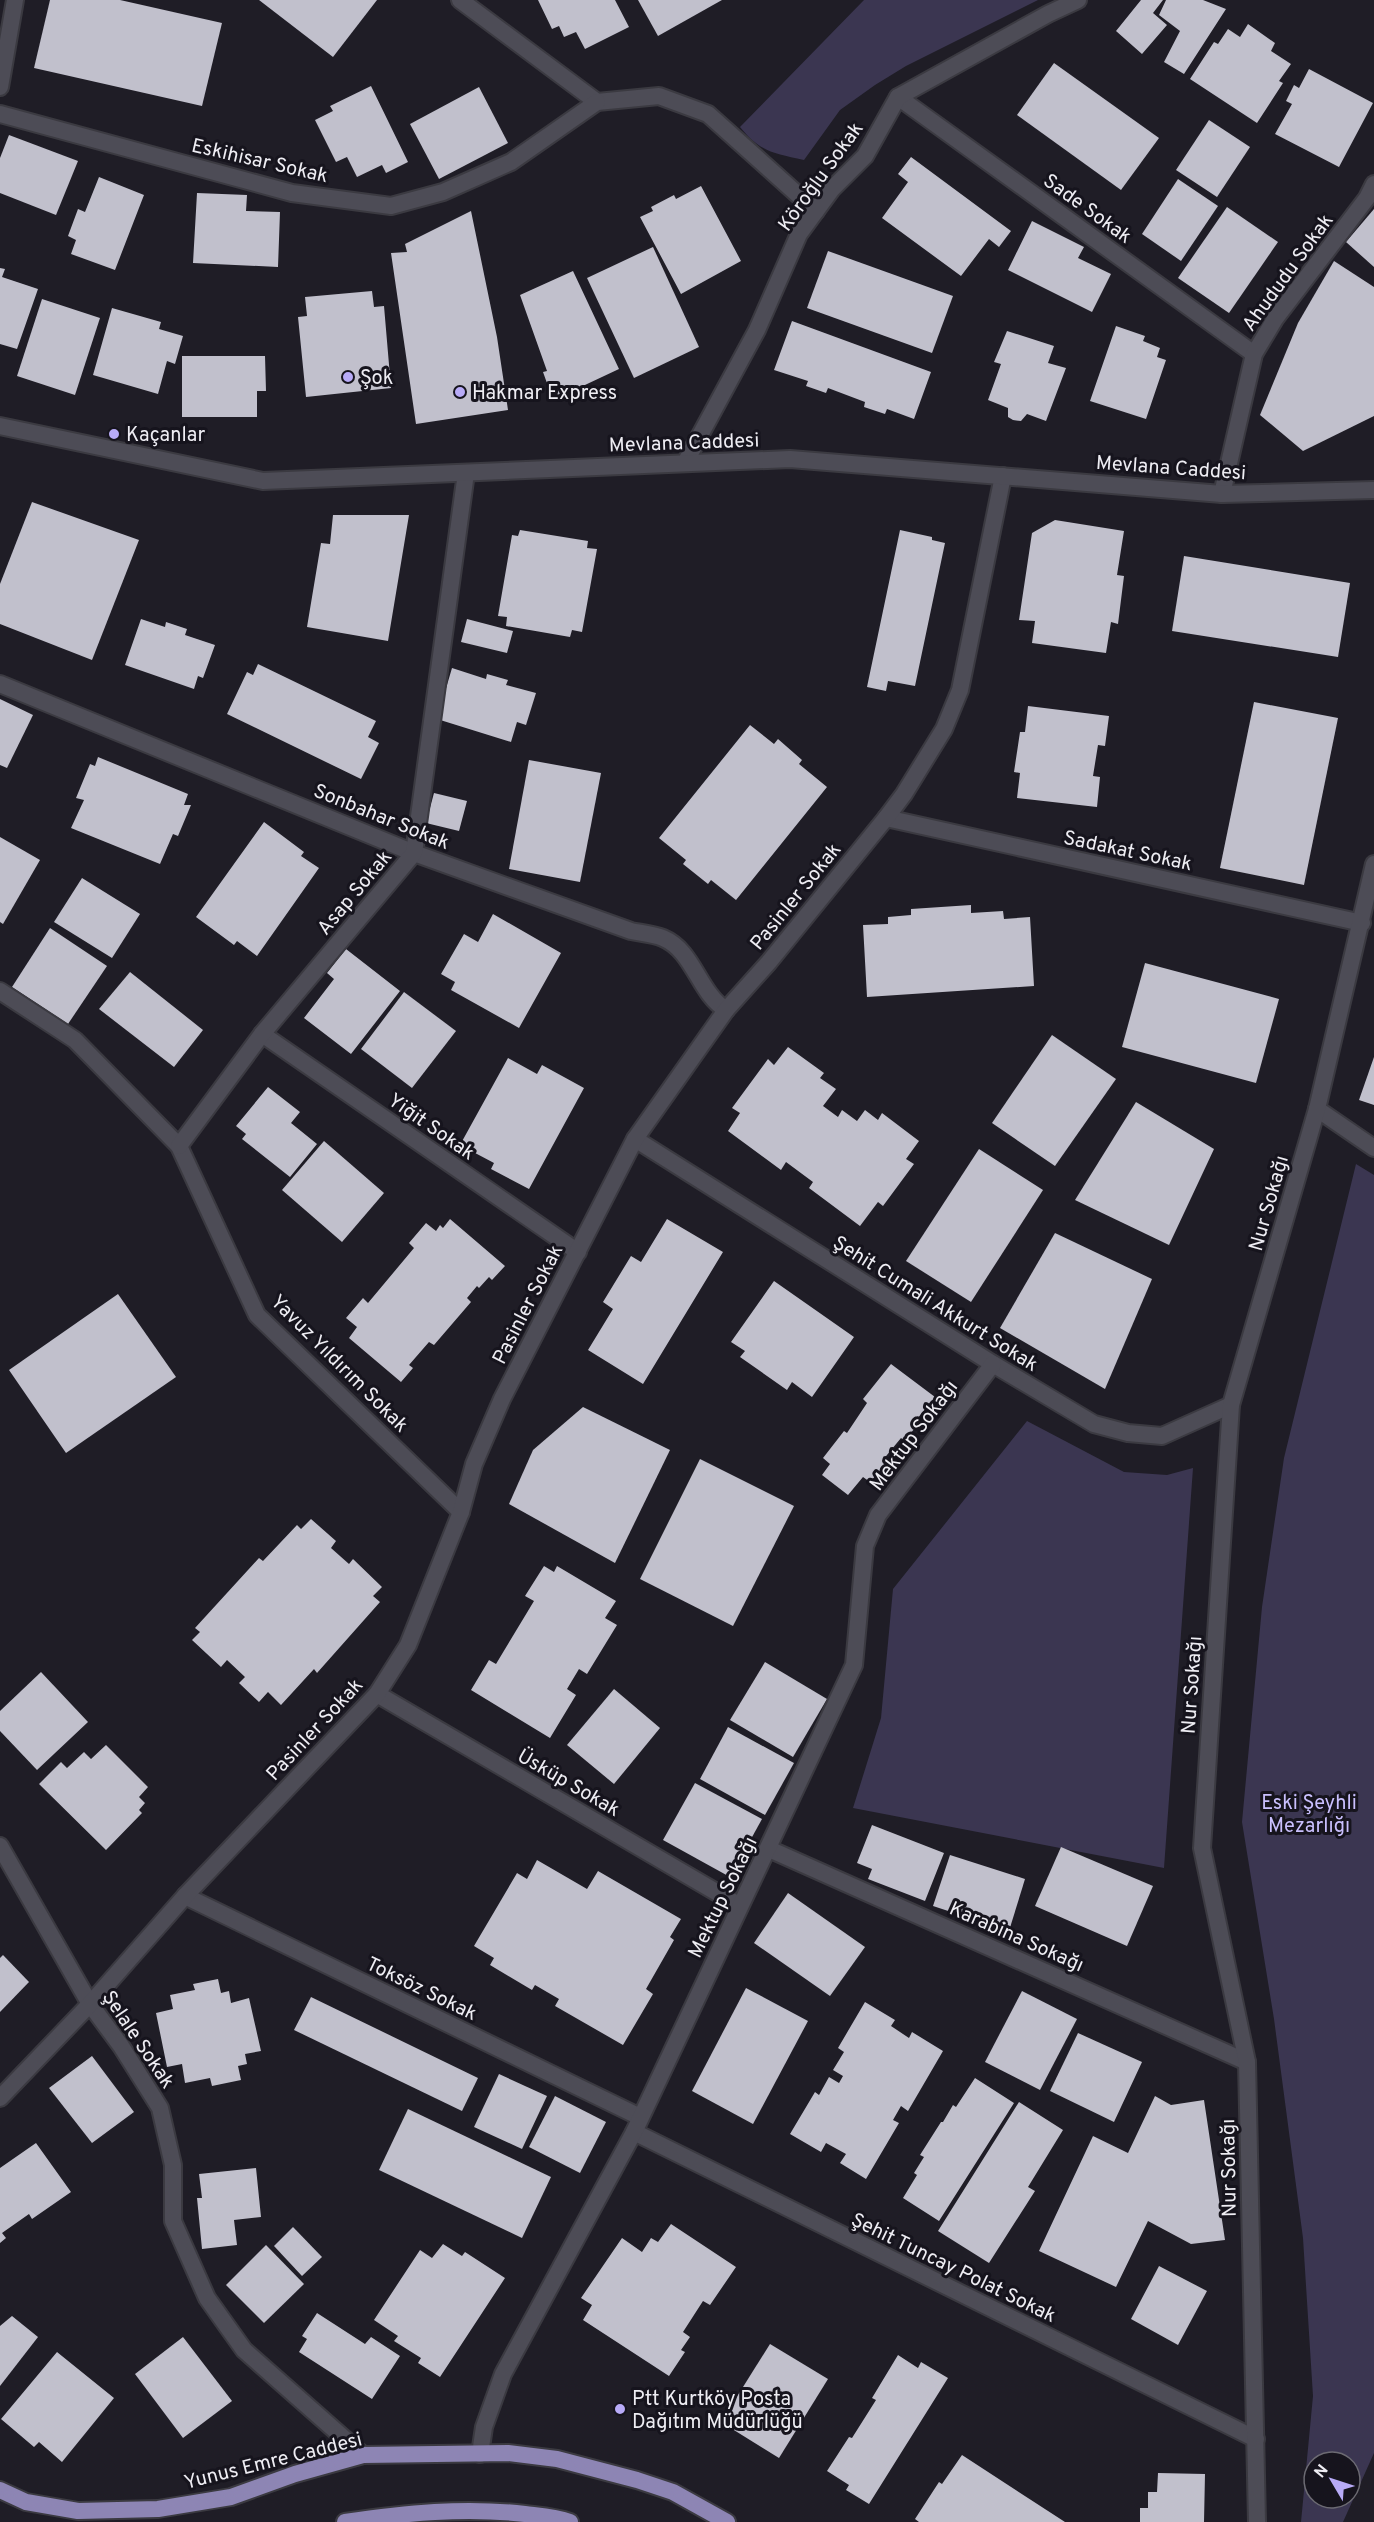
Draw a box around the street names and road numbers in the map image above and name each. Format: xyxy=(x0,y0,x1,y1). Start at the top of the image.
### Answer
street label: Köroğlu Sokak xyxy=(773,117,870,237)
street label: Eskihisar Sokak xyxy=(189,134,330,190)
street label: Sade Sokak xyxy=(1037,169,1136,251)
street label: Ahududu Sokak xyxy=(1237,209,1340,337)
street label: Mevlana Caddesi xyxy=(608,428,760,460)
street label: Mevlana Caddesi xyxy=(1095,451,1247,487)
street label: Sonbahar Sokak xyxy=(309,779,453,857)
street label: Sadakat Sokak xyxy=(1061,826,1194,878)
street label: Pasinler Sokak xyxy=(745,838,848,956)
street label: Asap Sokak xyxy=(312,845,399,941)
street label: Yiğit Sokak xyxy=(382,1088,479,1167)
street label: Nur Sokağı xyxy=(1244,1153,1296,1254)
street label: Şehit Cumali Akkurt Sokak xyxy=(827,1231,1042,1379)
street label: Pasinler Sokak xyxy=(487,1241,570,1369)
street label: Yavuz Yıldırım Sokak xyxy=(264,1290,413,1439)
street label: Mektup Sokağı xyxy=(865,1376,965,1497)
street label: Nur Sokağı xyxy=(1177,1635,1209,1735)
street label: Pasinler Sokak xyxy=(261,1674,370,1787)
street label: Üsküp Sokak xyxy=(512,1743,625,1824)
street label: Mektup Sokağı xyxy=(683,1833,764,1963)
street label: Karabina Sokağı xyxy=(945,1897,1088,1979)
street label: Toksöz Sokak xyxy=(361,1952,481,2028)
street label: Şelale Sokak xyxy=(95,1986,180,2094)
street label: Nur Sokağı xyxy=(1216,2119,1244,2217)
street label: Şehit Tuncay Polat Sokak xyxy=(846,2208,1060,2330)
street label: Yunus Emre Caddesi xyxy=(182,2427,365,2497)

